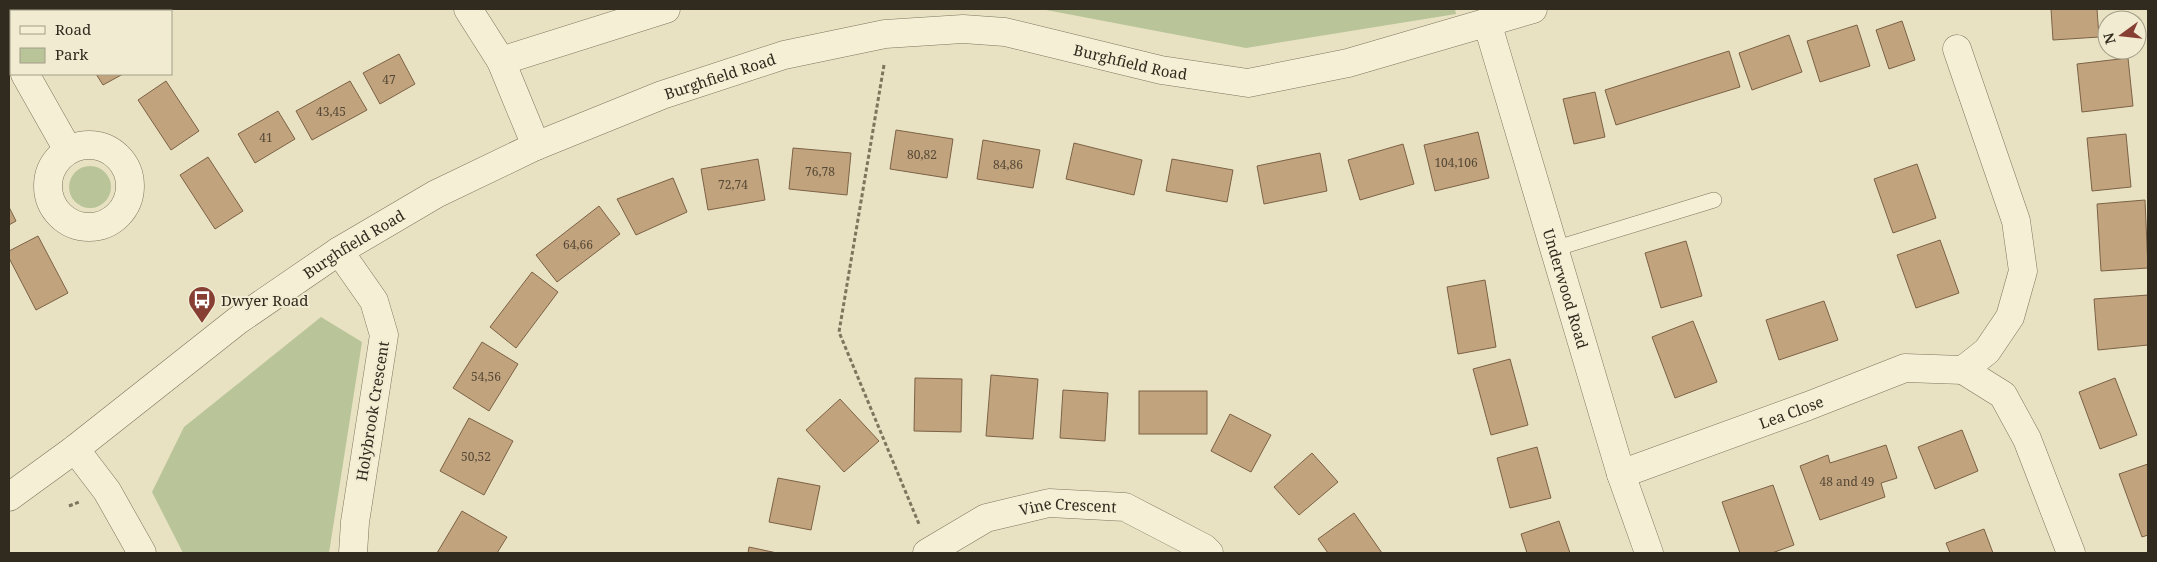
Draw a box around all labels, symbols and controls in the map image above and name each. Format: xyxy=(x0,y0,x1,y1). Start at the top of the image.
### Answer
legend xyxy=(10,10,172,75)
north arrow xyxy=(2097,10,2147,60)
text: Road xyxy=(55,19,91,39)
text: N xyxy=(2098,31,2120,46)
street label: Burghfield Road xyxy=(1072,39,1189,84)
text: Park xyxy=(55,44,89,64)
street label: Burghfield Road xyxy=(662,48,778,104)
house number: 47 xyxy=(382,71,396,88)
house number: 43,45 xyxy=(316,103,346,120)
house number: 41 xyxy=(259,129,273,146)
house number: 80,82 xyxy=(907,146,937,163)
house number: 104,106 xyxy=(1434,154,1478,171)
house number: 84,86 xyxy=(993,156,1023,173)
house number: 76,78 xyxy=(805,163,835,180)
house number: 72,74 xyxy=(718,176,748,193)
street label: Burghfield Road xyxy=(299,205,408,283)
street label: Underwood Road xyxy=(1539,226,1593,351)
house number: 64,66 xyxy=(563,236,593,253)
bus stop icon: Dwyer Road xyxy=(187,285,217,324)
place label: Dwyer Road xyxy=(221,290,308,310)
street label: Holybrook Crescent xyxy=(351,340,393,482)
house number: 54,56 xyxy=(471,368,501,385)
street label: Lea Close xyxy=(1756,391,1826,433)
house number: 50,52 xyxy=(461,448,491,465)
house number: 48 and 49 xyxy=(1820,473,1874,490)
street label: Vine Crescent xyxy=(1017,493,1117,520)

